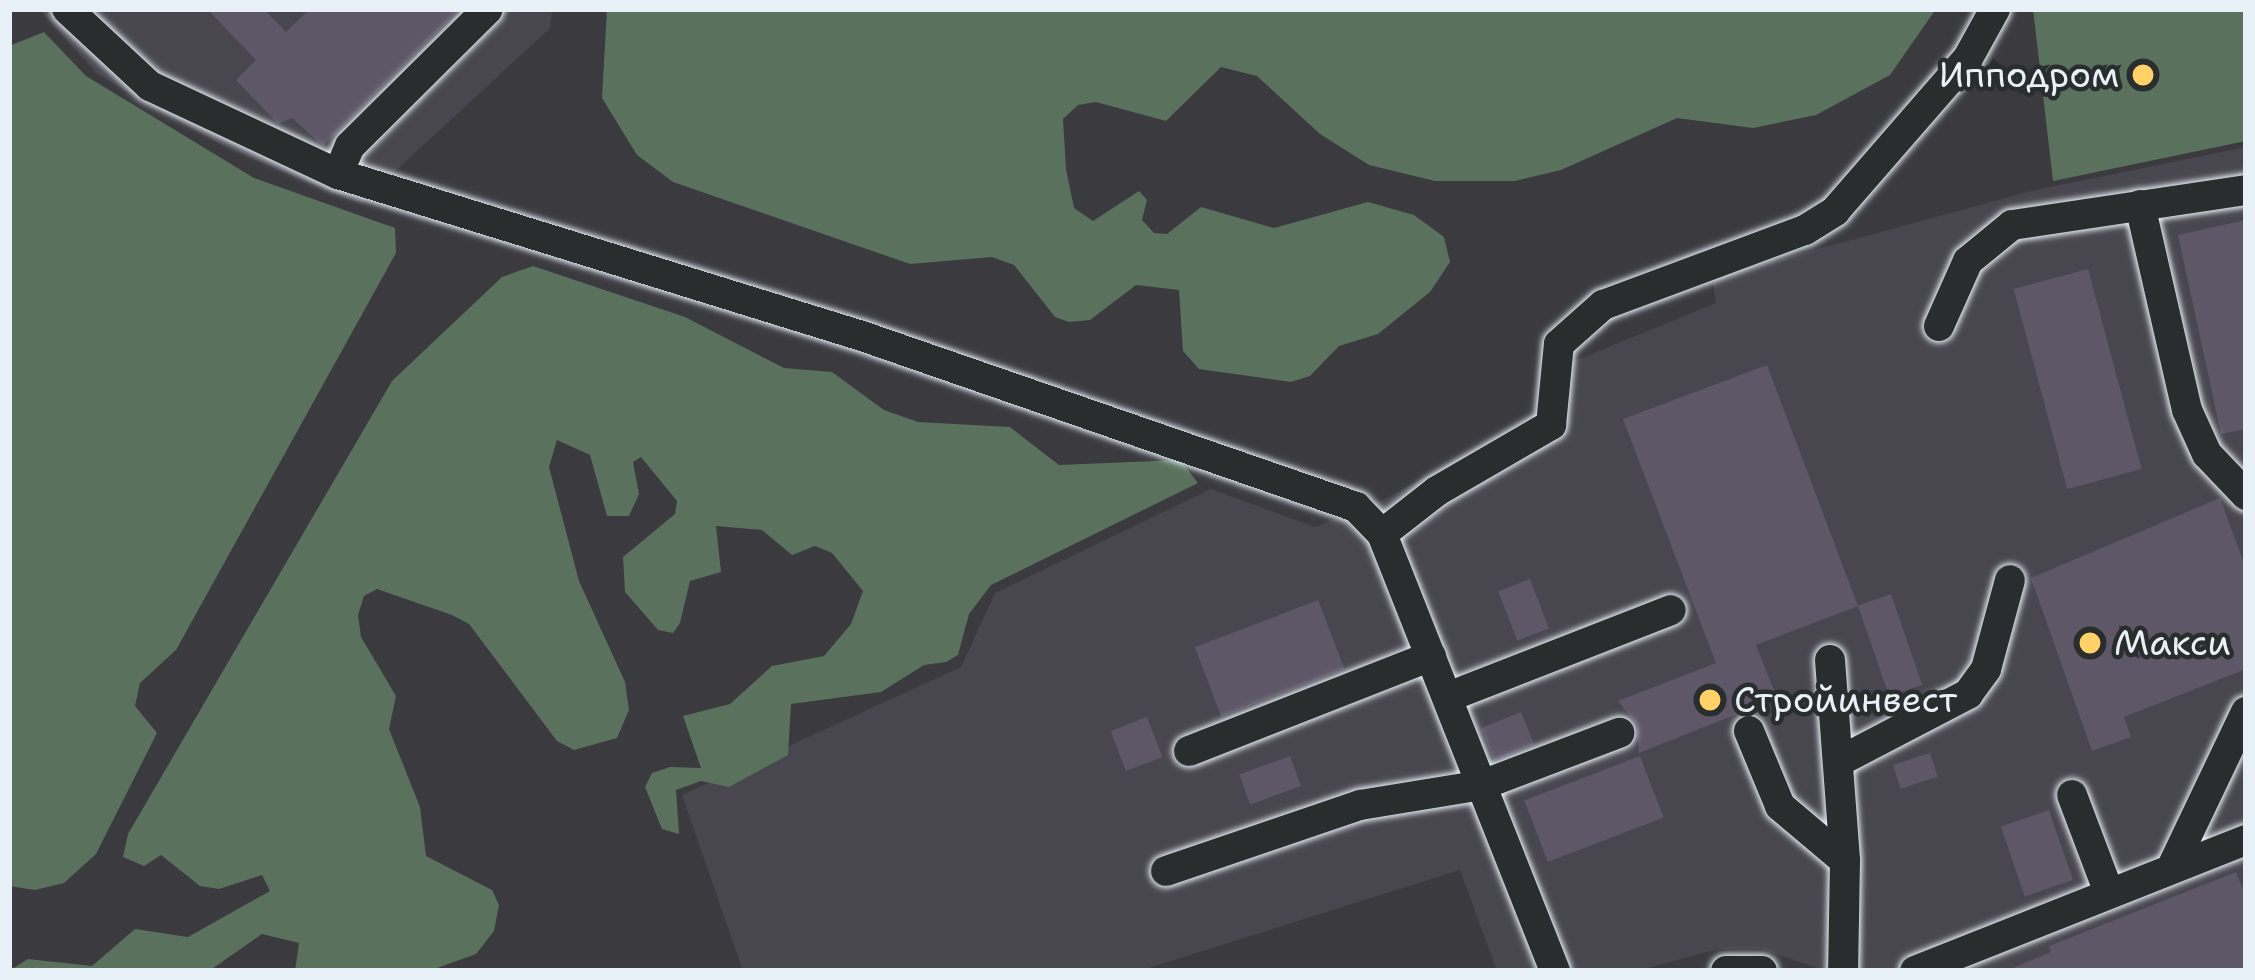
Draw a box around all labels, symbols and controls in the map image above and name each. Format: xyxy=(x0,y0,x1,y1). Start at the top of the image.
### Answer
place label: Ипподром xyxy=(1939,53,2119,97)
marker: Ипподром xyxy=(2130,62,2156,88)
place label: Макси xyxy=(2114,621,2231,665)
marker: Макси xyxy=(2077,630,2103,656)
place label: Стройинвест xyxy=(1734,678,1957,722)
marker: Стройинвест xyxy=(1697,687,1723,713)

